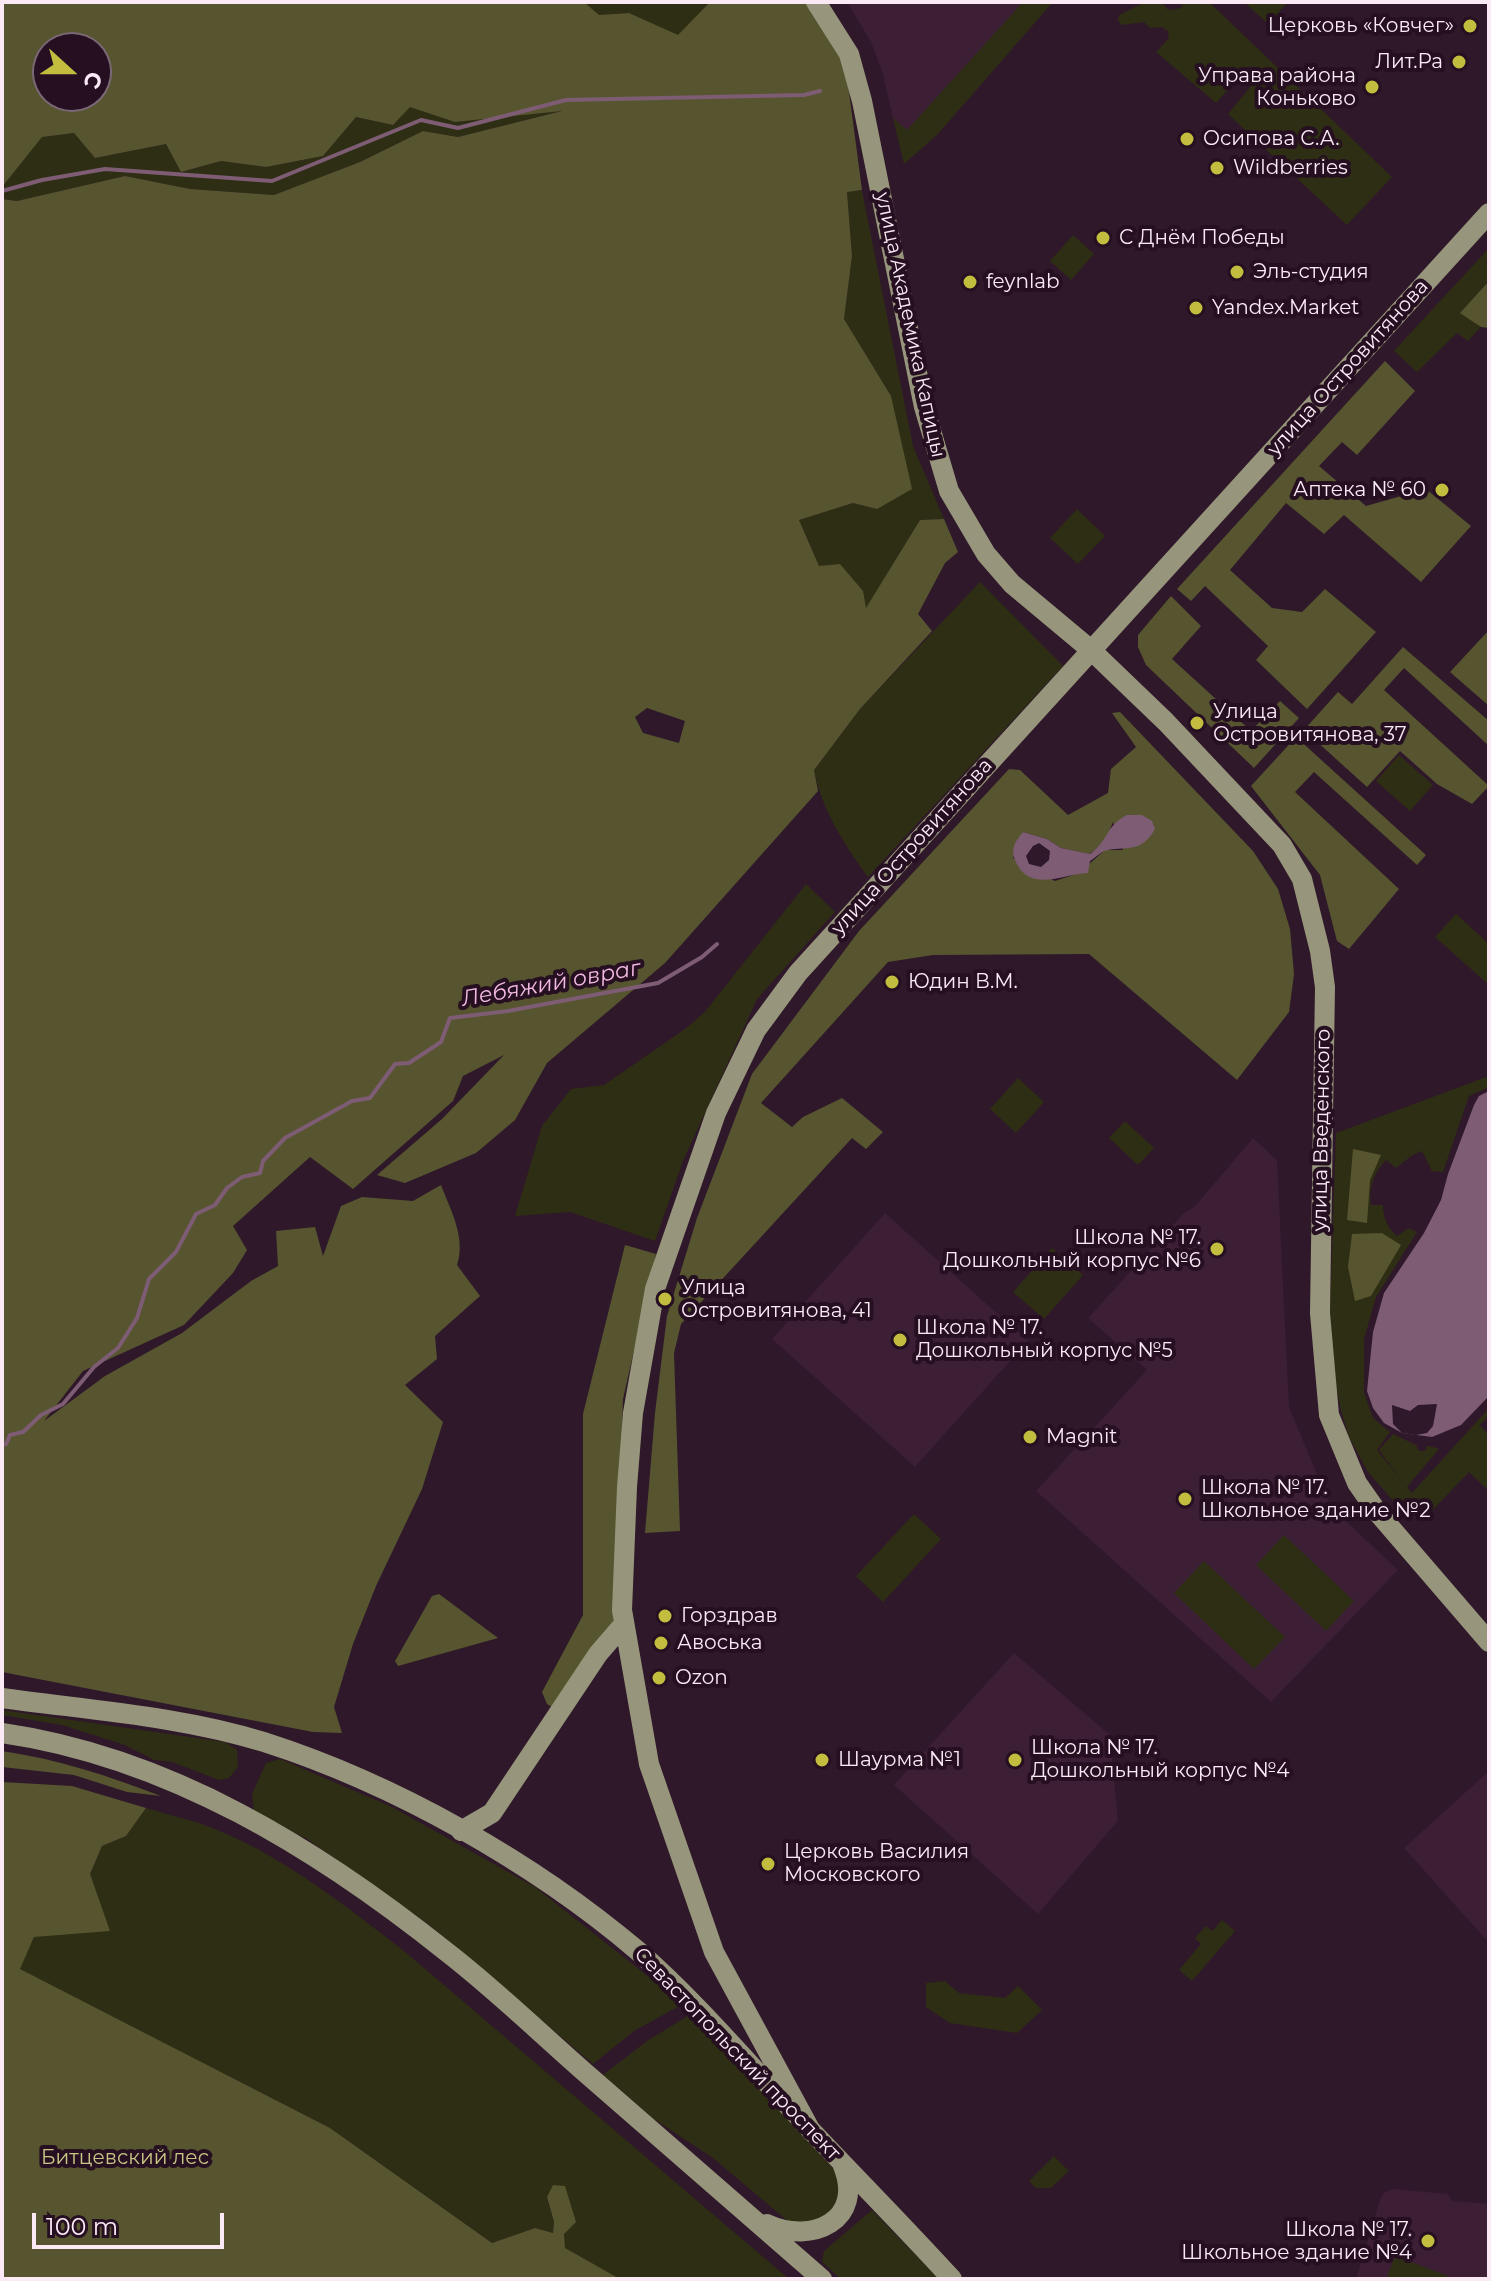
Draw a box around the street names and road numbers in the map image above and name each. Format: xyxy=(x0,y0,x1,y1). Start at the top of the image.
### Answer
street label: улица Академика Капицы xyxy=(870,190,950,460)
street label: улица Островитянова xyxy=(1262,275,1434,461)
street label: улица Островитянова xyxy=(826,754,998,940)
street label: улица Введенского xyxy=(1308,1028,1336,1232)
street label: Севастопольский проспект xyxy=(629,1943,845,2165)

